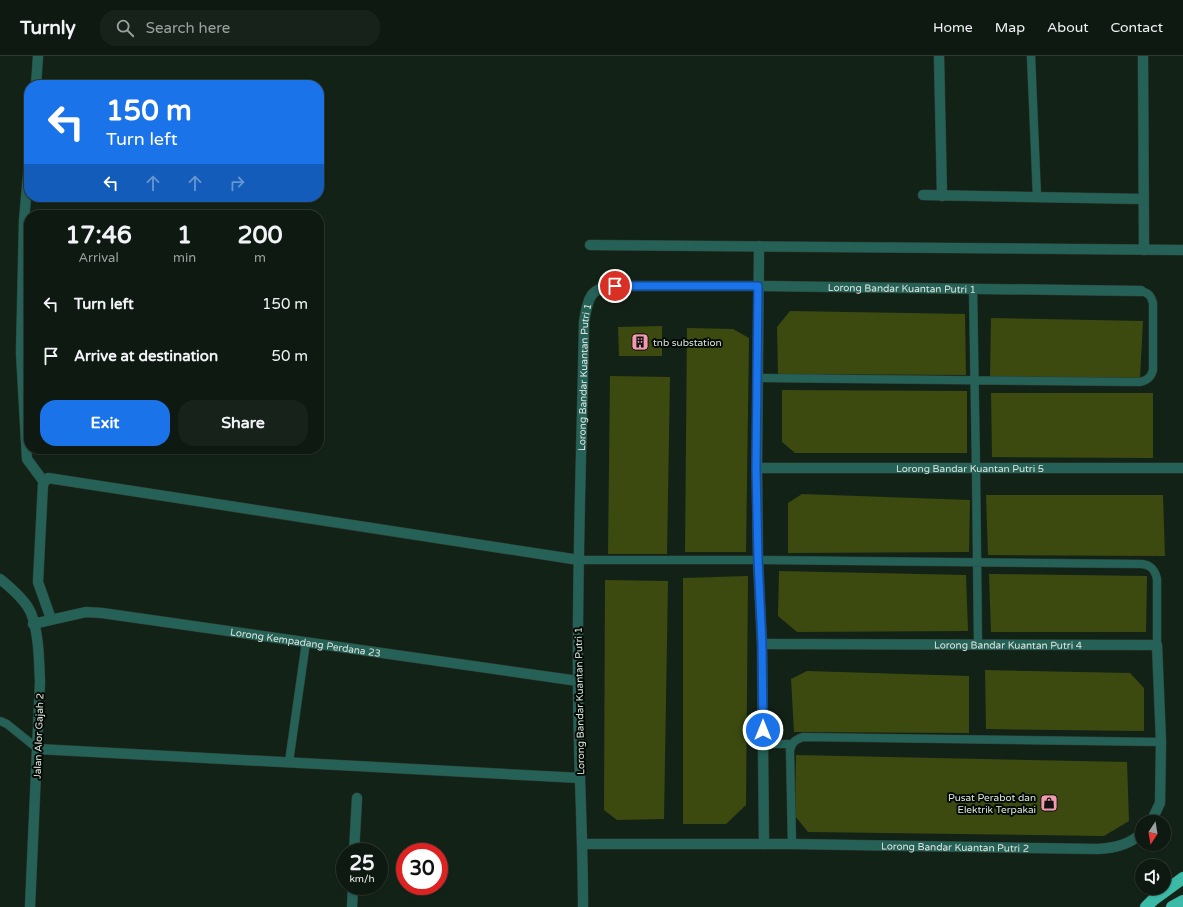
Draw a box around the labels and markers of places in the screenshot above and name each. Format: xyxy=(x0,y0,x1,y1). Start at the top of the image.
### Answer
pin xyxy=(598,269,632,303)
building icon: tnb substation xyxy=(630,332,650,352)
place label: tnb substation xyxy=(653,337,722,349)
place label: Pusat Perabot dan Elektrik Terpakai xyxy=(948,792,1036,816)
shop icon: Pusat Perabot dan Elektrik Terpakai xyxy=(1039,793,1059,813)

